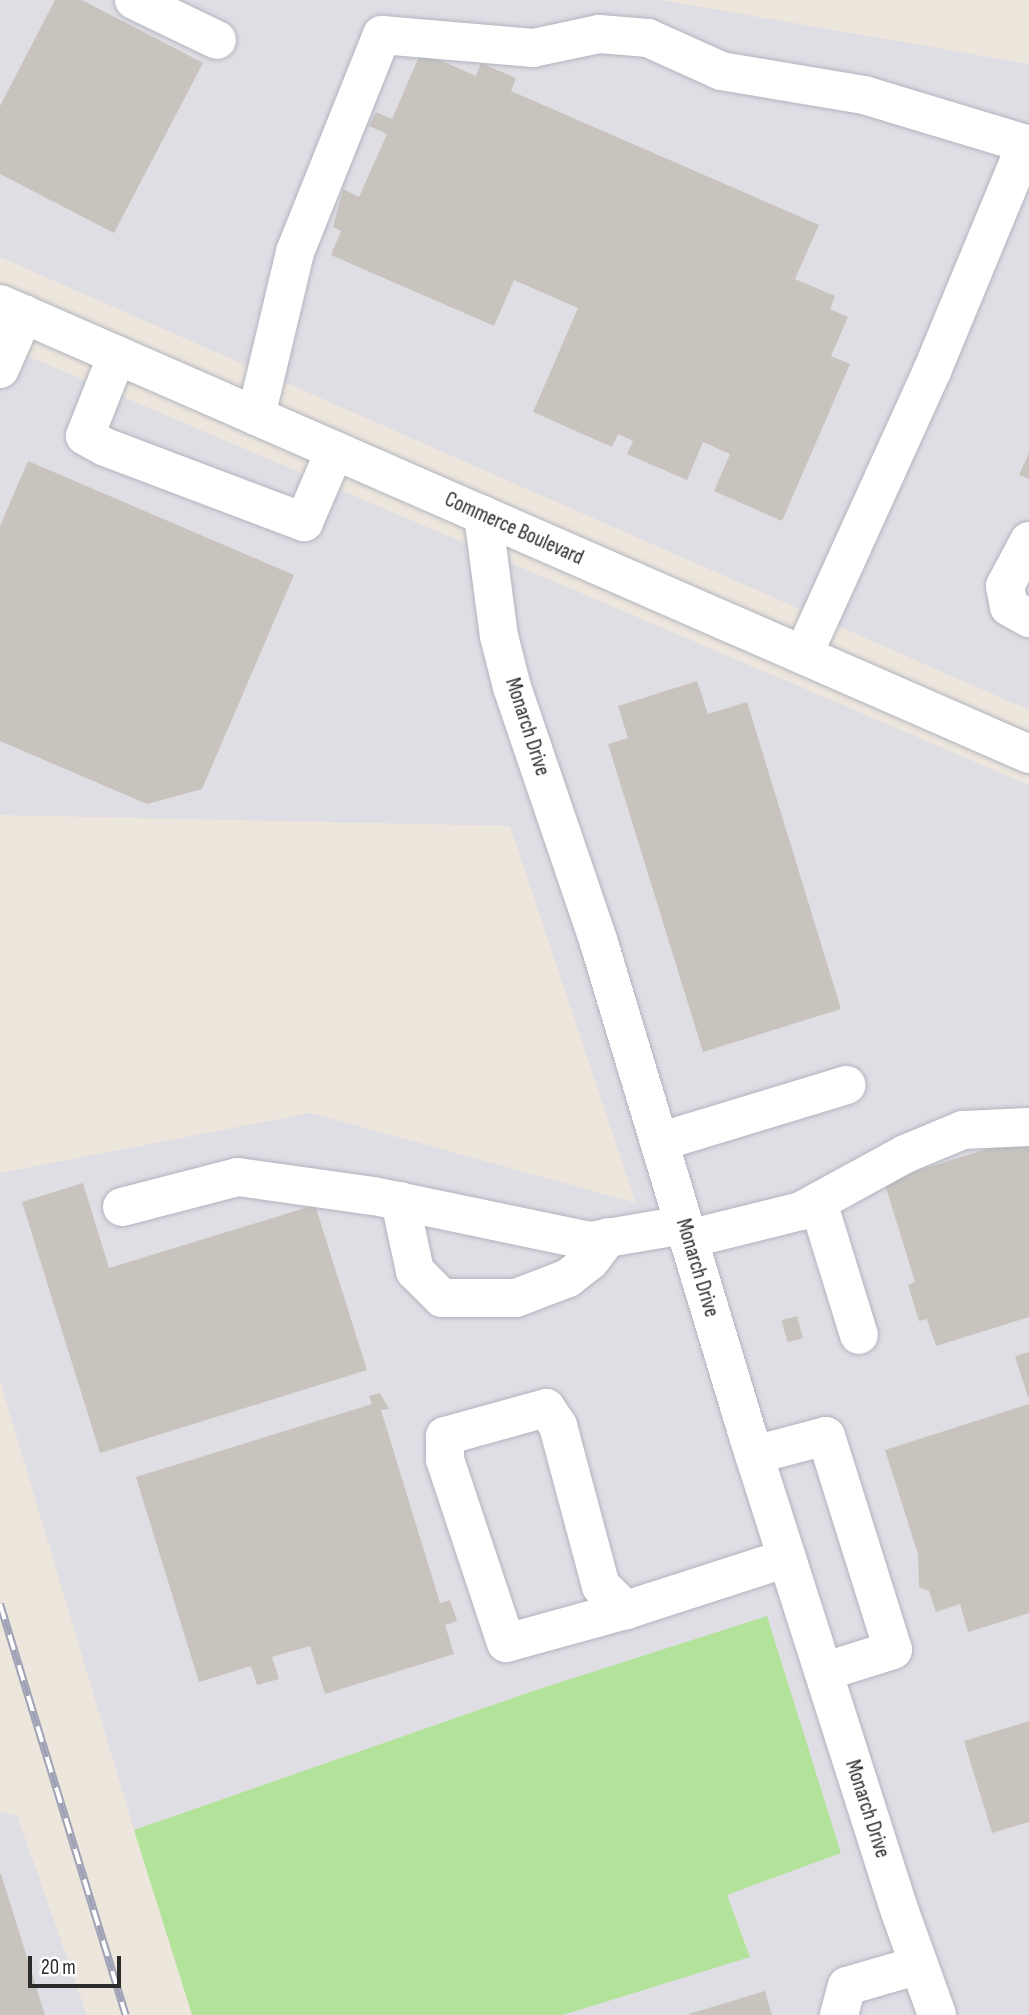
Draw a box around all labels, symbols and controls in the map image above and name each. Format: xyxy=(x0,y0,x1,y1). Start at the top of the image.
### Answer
street label: Commerce Boulevard xyxy=(441,487,587,571)
street label: Monarch Drive xyxy=(499,675,555,779)
street label: Monarch Drive xyxy=(670,1216,724,1320)
street label: Monarch Drive xyxy=(839,1757,895,1861)
scale bar xyxy=(32,1941,124,1985)
text: 20 m xyxy=(41,1955,76,1980)

